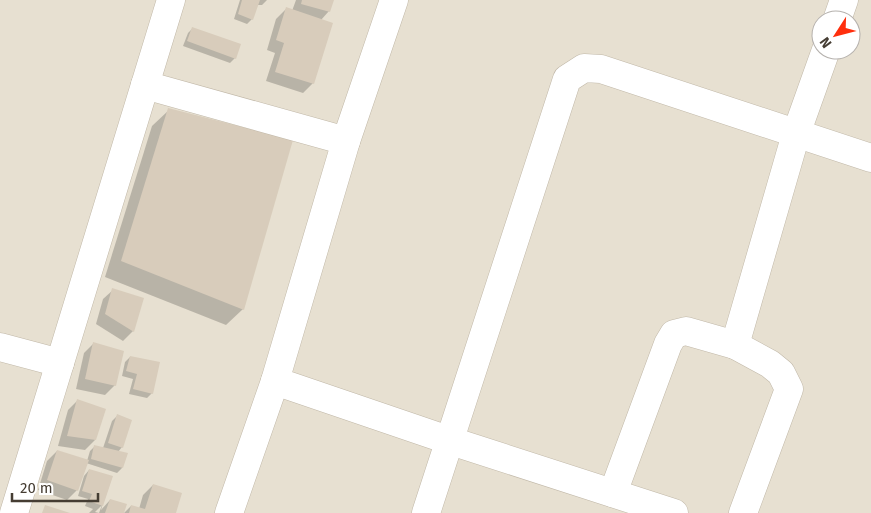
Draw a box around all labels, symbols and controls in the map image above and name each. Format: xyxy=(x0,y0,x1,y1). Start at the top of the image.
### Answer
north arrow xyxy=(811,10,861,60)
text: N xyxy=(816,34,835,51)
scale bar xyxy=(12,470,99,502)
text: 20 m xyxy=(20,479,53,497)

